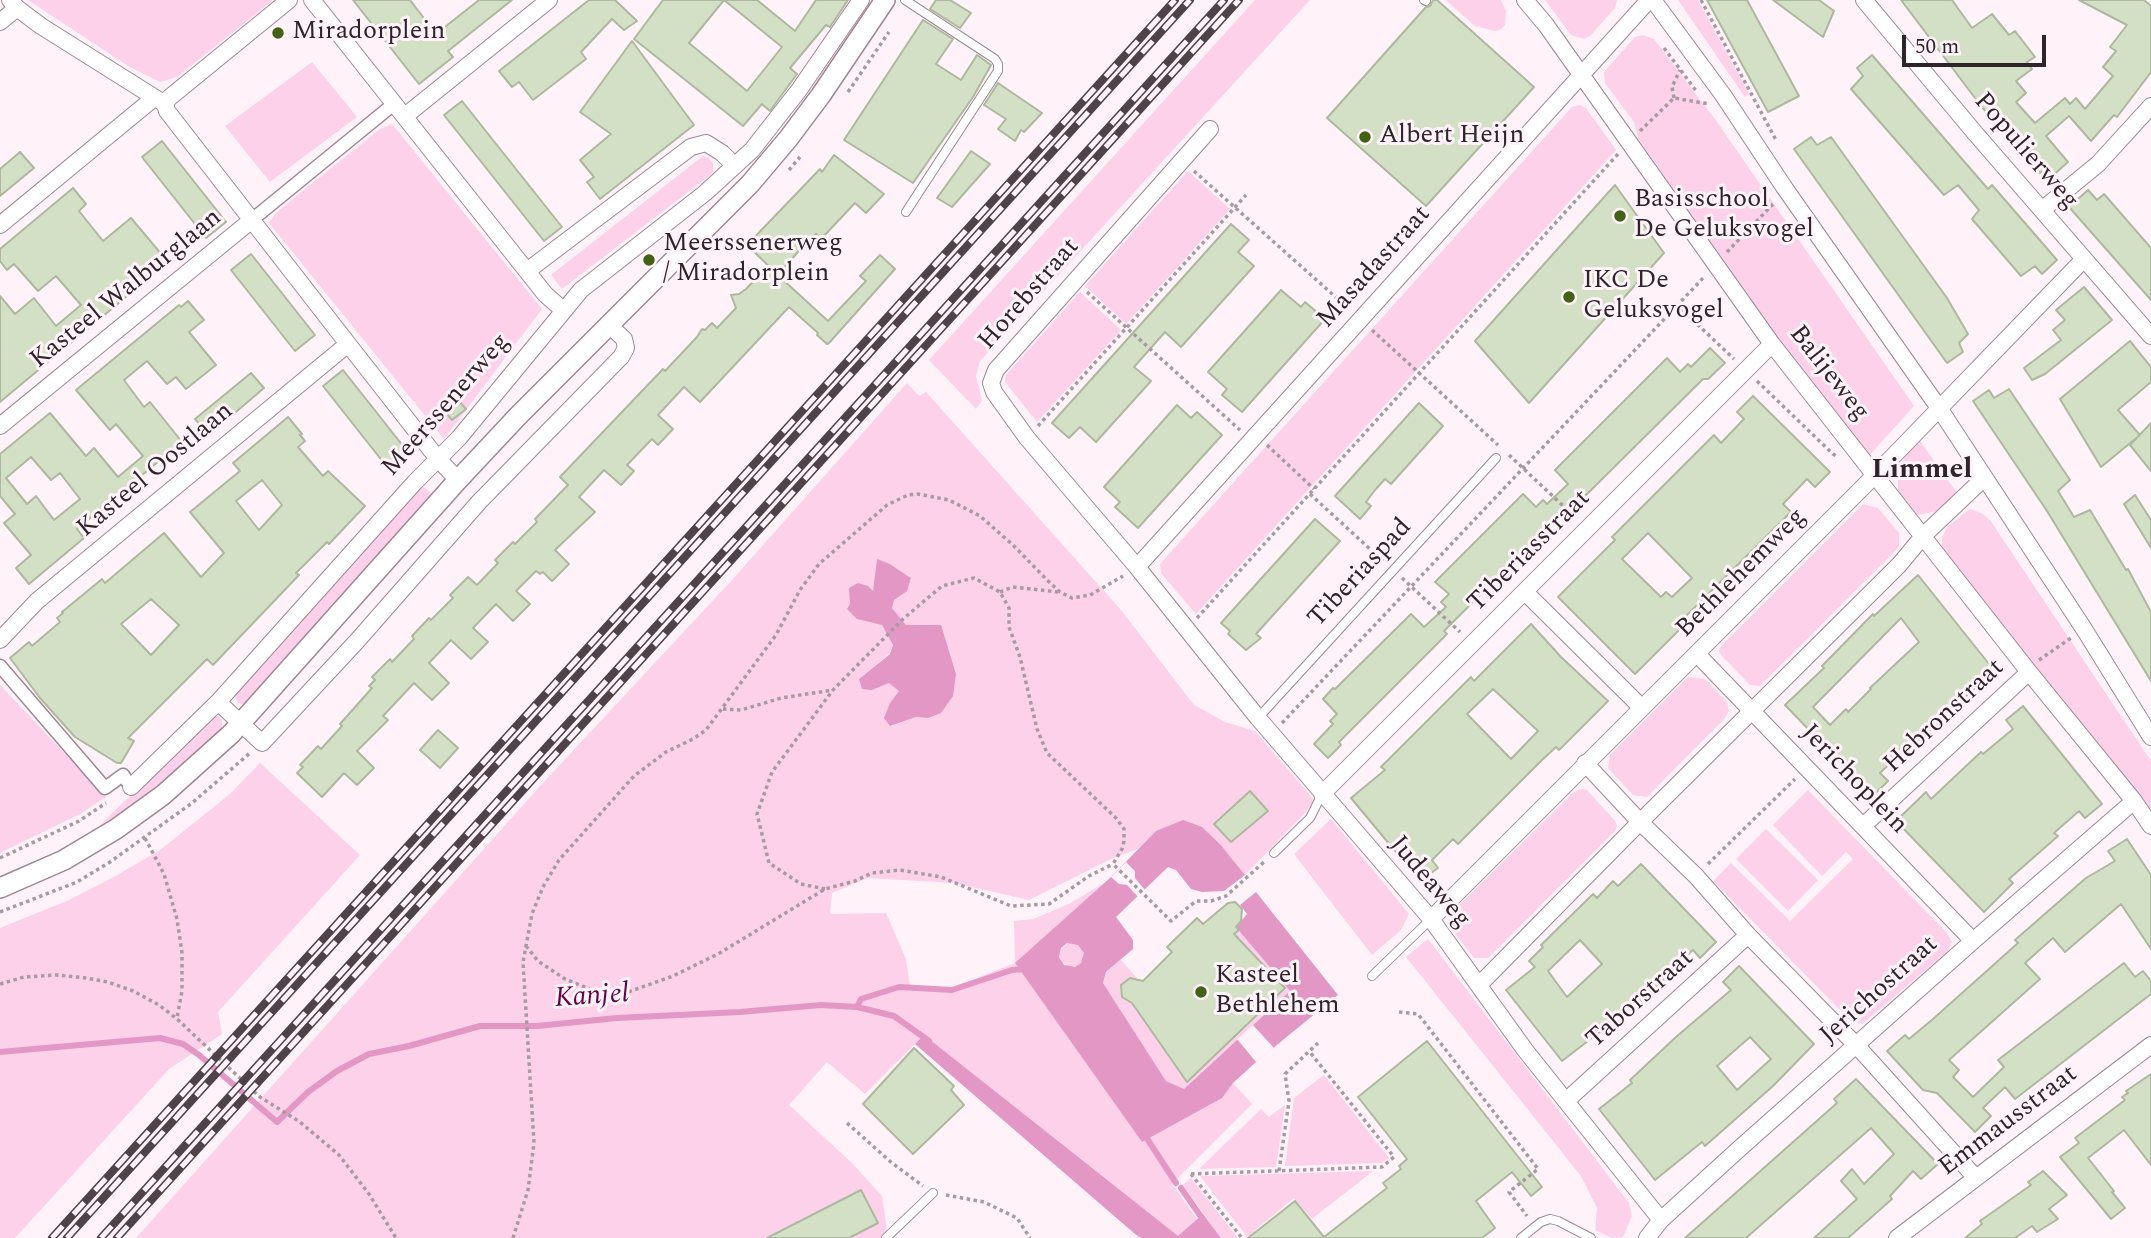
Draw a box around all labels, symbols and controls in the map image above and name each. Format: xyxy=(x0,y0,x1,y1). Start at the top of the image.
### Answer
place label: Miradorplein xyxy=(292,17,446,49)
scale bar xyxy=(1906,21,2050,65)
marker: Miradorplein xyxy=(270,25,286,41)
text: 50 m xyxy=(1915,31,1959,63)
street label: Populierweg xyxy=(1966,87,2084,217)
place label: Albert Heijn xyxy=(1379,121,1524,153)
marker: Albert Heijn xyxy=(1357,129,1373,145)
place label: Basisschool De Geluksvogel xyxy=(1634,185,1814,246)
street label: Masadastraat xyxy=(1312,200,1438,336)
street label: Kasteel Walburglaan xyxy=(25,203,229,377)
marker: Basisschool De Geluksvogel xyxy=(1612,208,1628,224)
place label: Meerssenerweg / Miradorplein xyxy=(663,229,843,290)
street label: Horebstraat xyxy=(973,233,1087,357)
marker: Meerssenerweg / Miradorplein xyxy=(641,252,657,268)
place label: IKC De Geluksvogel xyxy=(1583,266,1724,328)
marker: IKC De Geluksvogel xyxy=(1561,289,1577,305)
street label: Balijeweg xyxy=(1781,320,1875,428)
street label: Meerssenerweg xyxy=(376,328,518,484)
street label: Kasteel Oostlaan xyxy=(72,397,240,545)
district label: Limmel xyxy=(1872,455,1972,489)
street label: Tiberiasstraat xyxy=(1462,484,1598,620)
street label: Bethlehemweg xyxy=(1671,503,1813,645)
street label: Tiberiaspad xyxy=(1303,513,1419,635)
street label: Hebronstraat xyxy=(1878,653,2012,781)
street label: Jerichoplein xyxy=(1793,719,1913,841)
street label: Judeaweg xyxy=(1381,831,1477,935)
street label: Jerichostraat xyxy=(1815,930,1945,1052)
street label: Taborstraat xyxy=(1581,944,1701,1056)
place label: Kasteel Bethlehem xyxy=(1215,961,1340,1023)
water label: Kanjel xyxy=(554,979,630,1017)
marker: Kasteel Bethlehem xyxy=(1193,984,1209,1000)
street label: Emmausstraat xyxy=(1934,1060,2084,1184)

